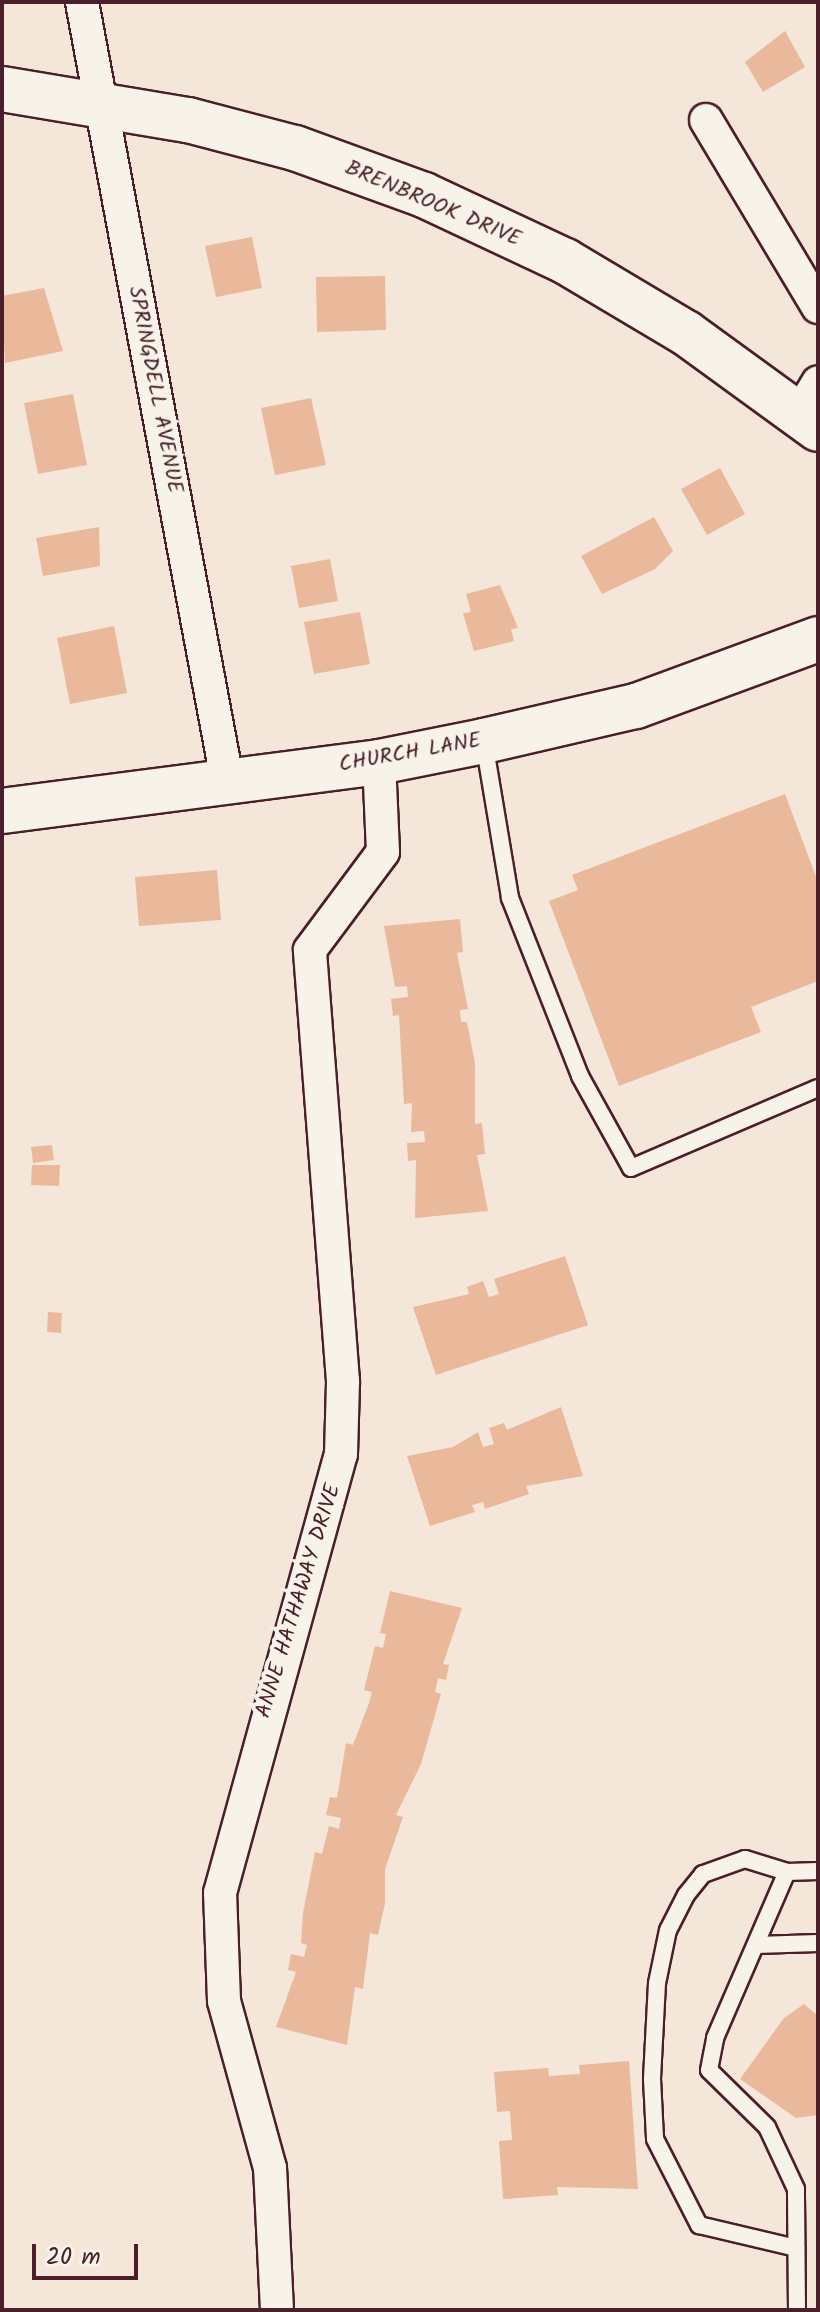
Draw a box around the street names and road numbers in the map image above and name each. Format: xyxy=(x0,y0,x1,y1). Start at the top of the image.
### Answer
street label: BRENBROOK DRIVE xyxy=(341,155,525,253)
street label: SPRINGDELL AVENUE xyxy=(122,284,188,496)
street label: CHURCH LANE xyxy=(337,728,483,778)
street label: ANNE HATHAWAY DRIVE xyxy=(251,1481,347,1721)

